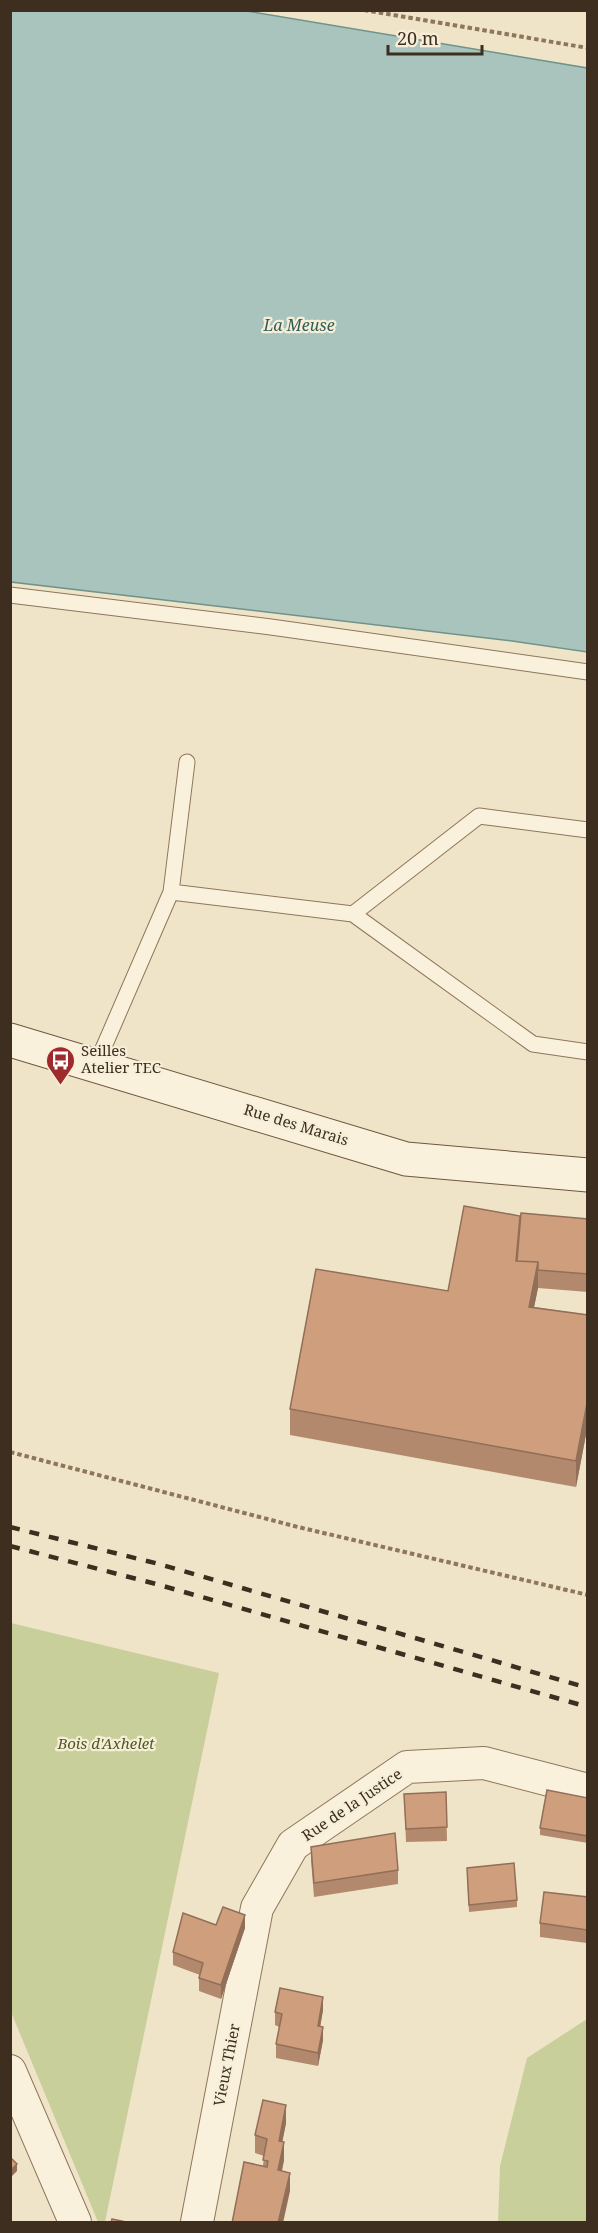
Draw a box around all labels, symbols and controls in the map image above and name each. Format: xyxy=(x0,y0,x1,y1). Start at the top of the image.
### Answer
scale bar xyxy=(388,18,482,56)
text: 20 m xyxy=(397,26,439,50)
water label: La Meuse xyxy=(262,314,335,336)
place label: Seilles Atelier TEC xyxy=(81,1040,161,1077)
bus stop icon: Seilles Atelier TEC xyxy=(44,1044,76,1086)
street label: Rue des Marais xyxy=(241,1099,351,1150)
park label: Bois d'Axhelet xyxy=(56,1733,155,1753)
street label: Rue de la Justice xyxy=(298,1763,405,1845)
street label: Vieux Thier xyxy=(208,2022,244,2108)

